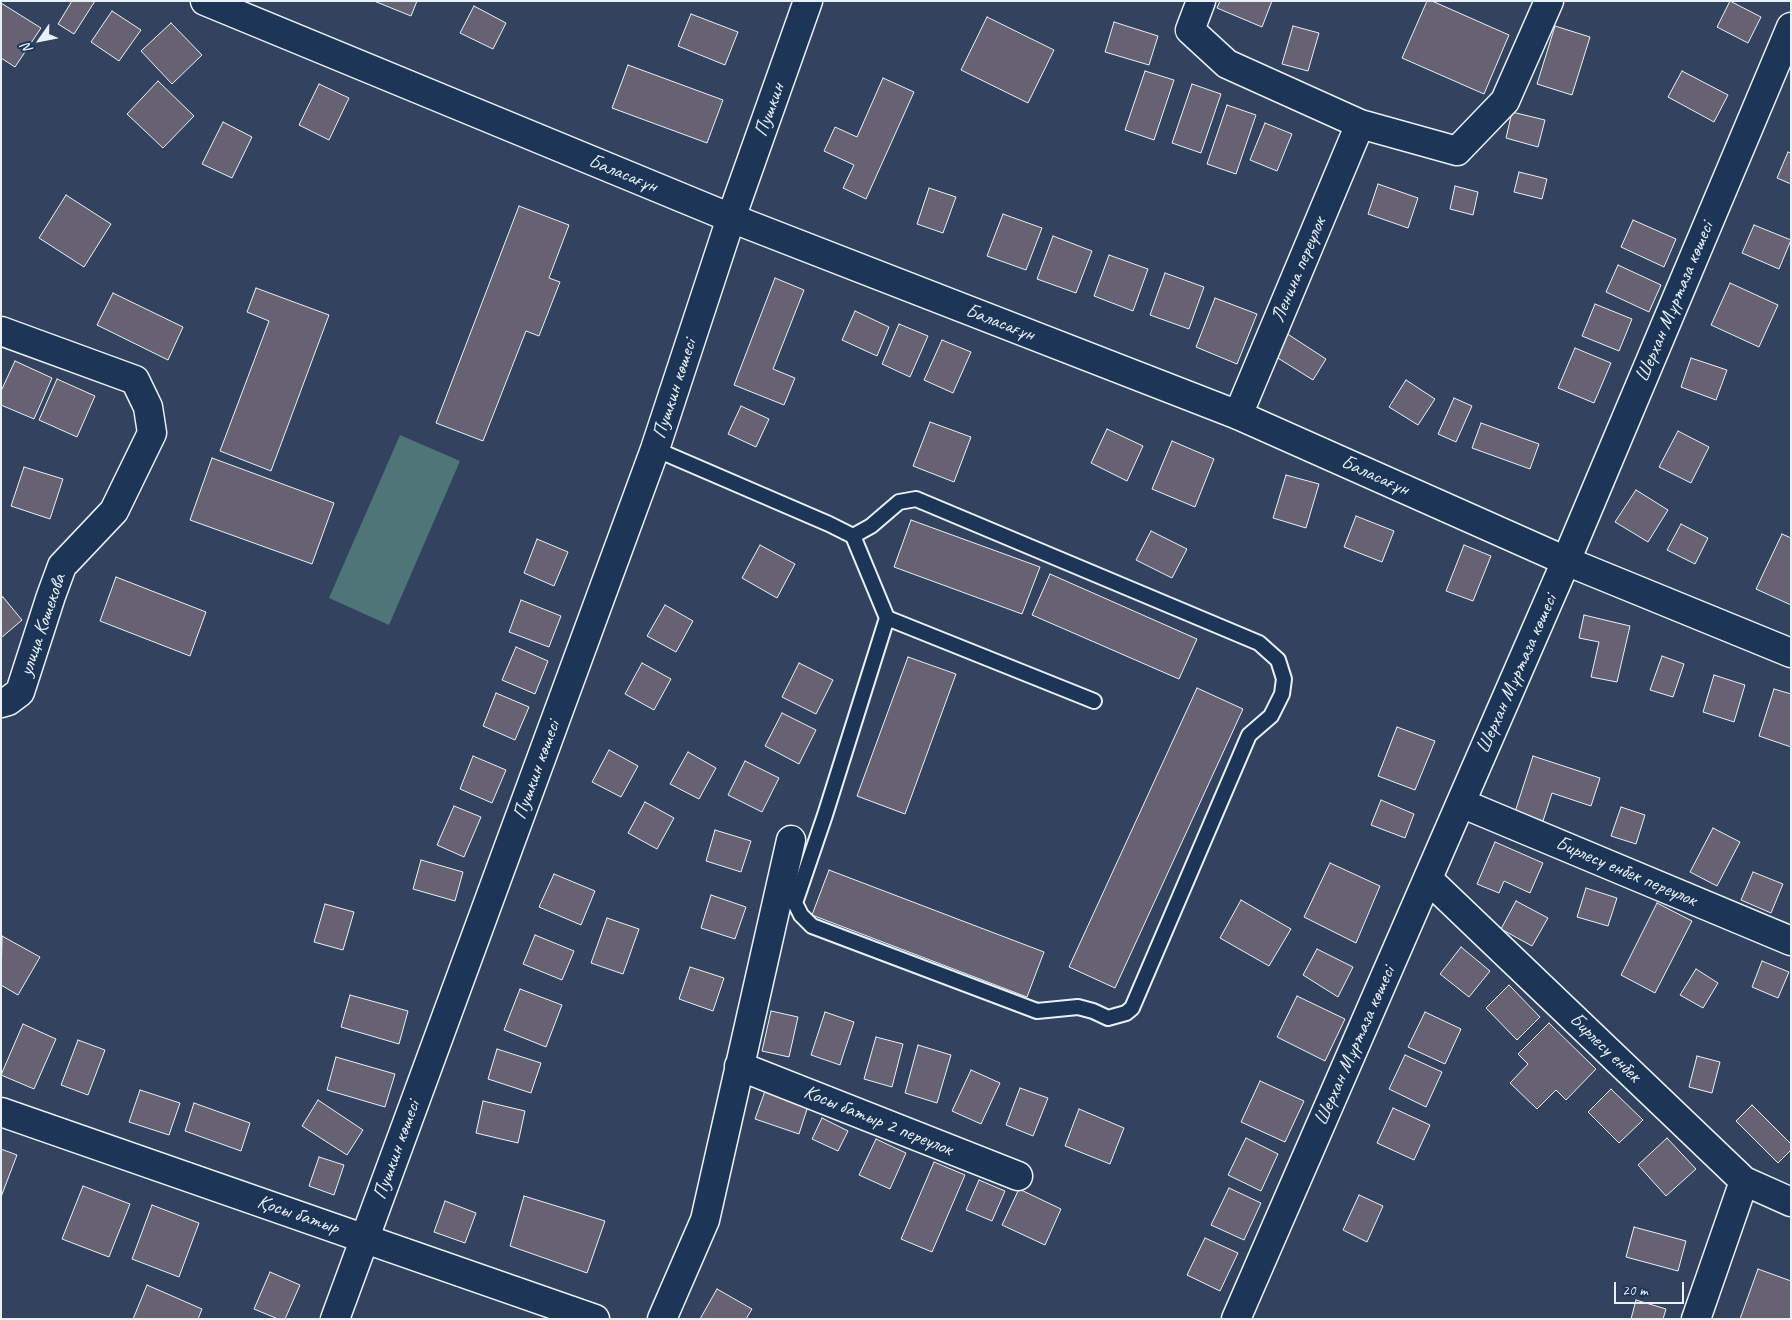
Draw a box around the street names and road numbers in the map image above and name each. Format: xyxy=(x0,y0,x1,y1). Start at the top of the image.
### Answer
street label: Пушкин xyxy=(749,80,791,140)
street label: Баласағұн xyxy=(585,149,661,199)
street label: Ленина переулок xyxy=(1266,214,1332,326)
street label: Шерхан Мұртаза көшесі xyxy=(1630,218,1720,386)
street label: Баласағұн xyxy=(962,299,1038,347)
street label: Пушкин көшесі xyxy=(648,336,702,442)
street label: Баласағұн xyxy=(1337,450,1413,502)
street label: улица Кошекова xyxy=(14,571,72,679)
street label: Шерхан Мұртаза көшесі xyxy=(1471,591,1563,757)
street label: Пушкин көшесі xyxy=(508,717,566,823)
street label: Бирлесу енбек переулок xyxy=(1552,832,1700,912)
street label: Шерхан Мұртаза көшесі xyxy=(1309,963,1401,1129)
street label: Бирлесу енбек xyxy=(1564,1008,1646,1088)
street label: Косы батыр 2 переулок xyxy=(800,1080,956,1162)
street label: Пушкин көшесі xyxy=(368,1097,426,1203)
street label: Қосы батыр xyxy=(254,1190,342,1240)

